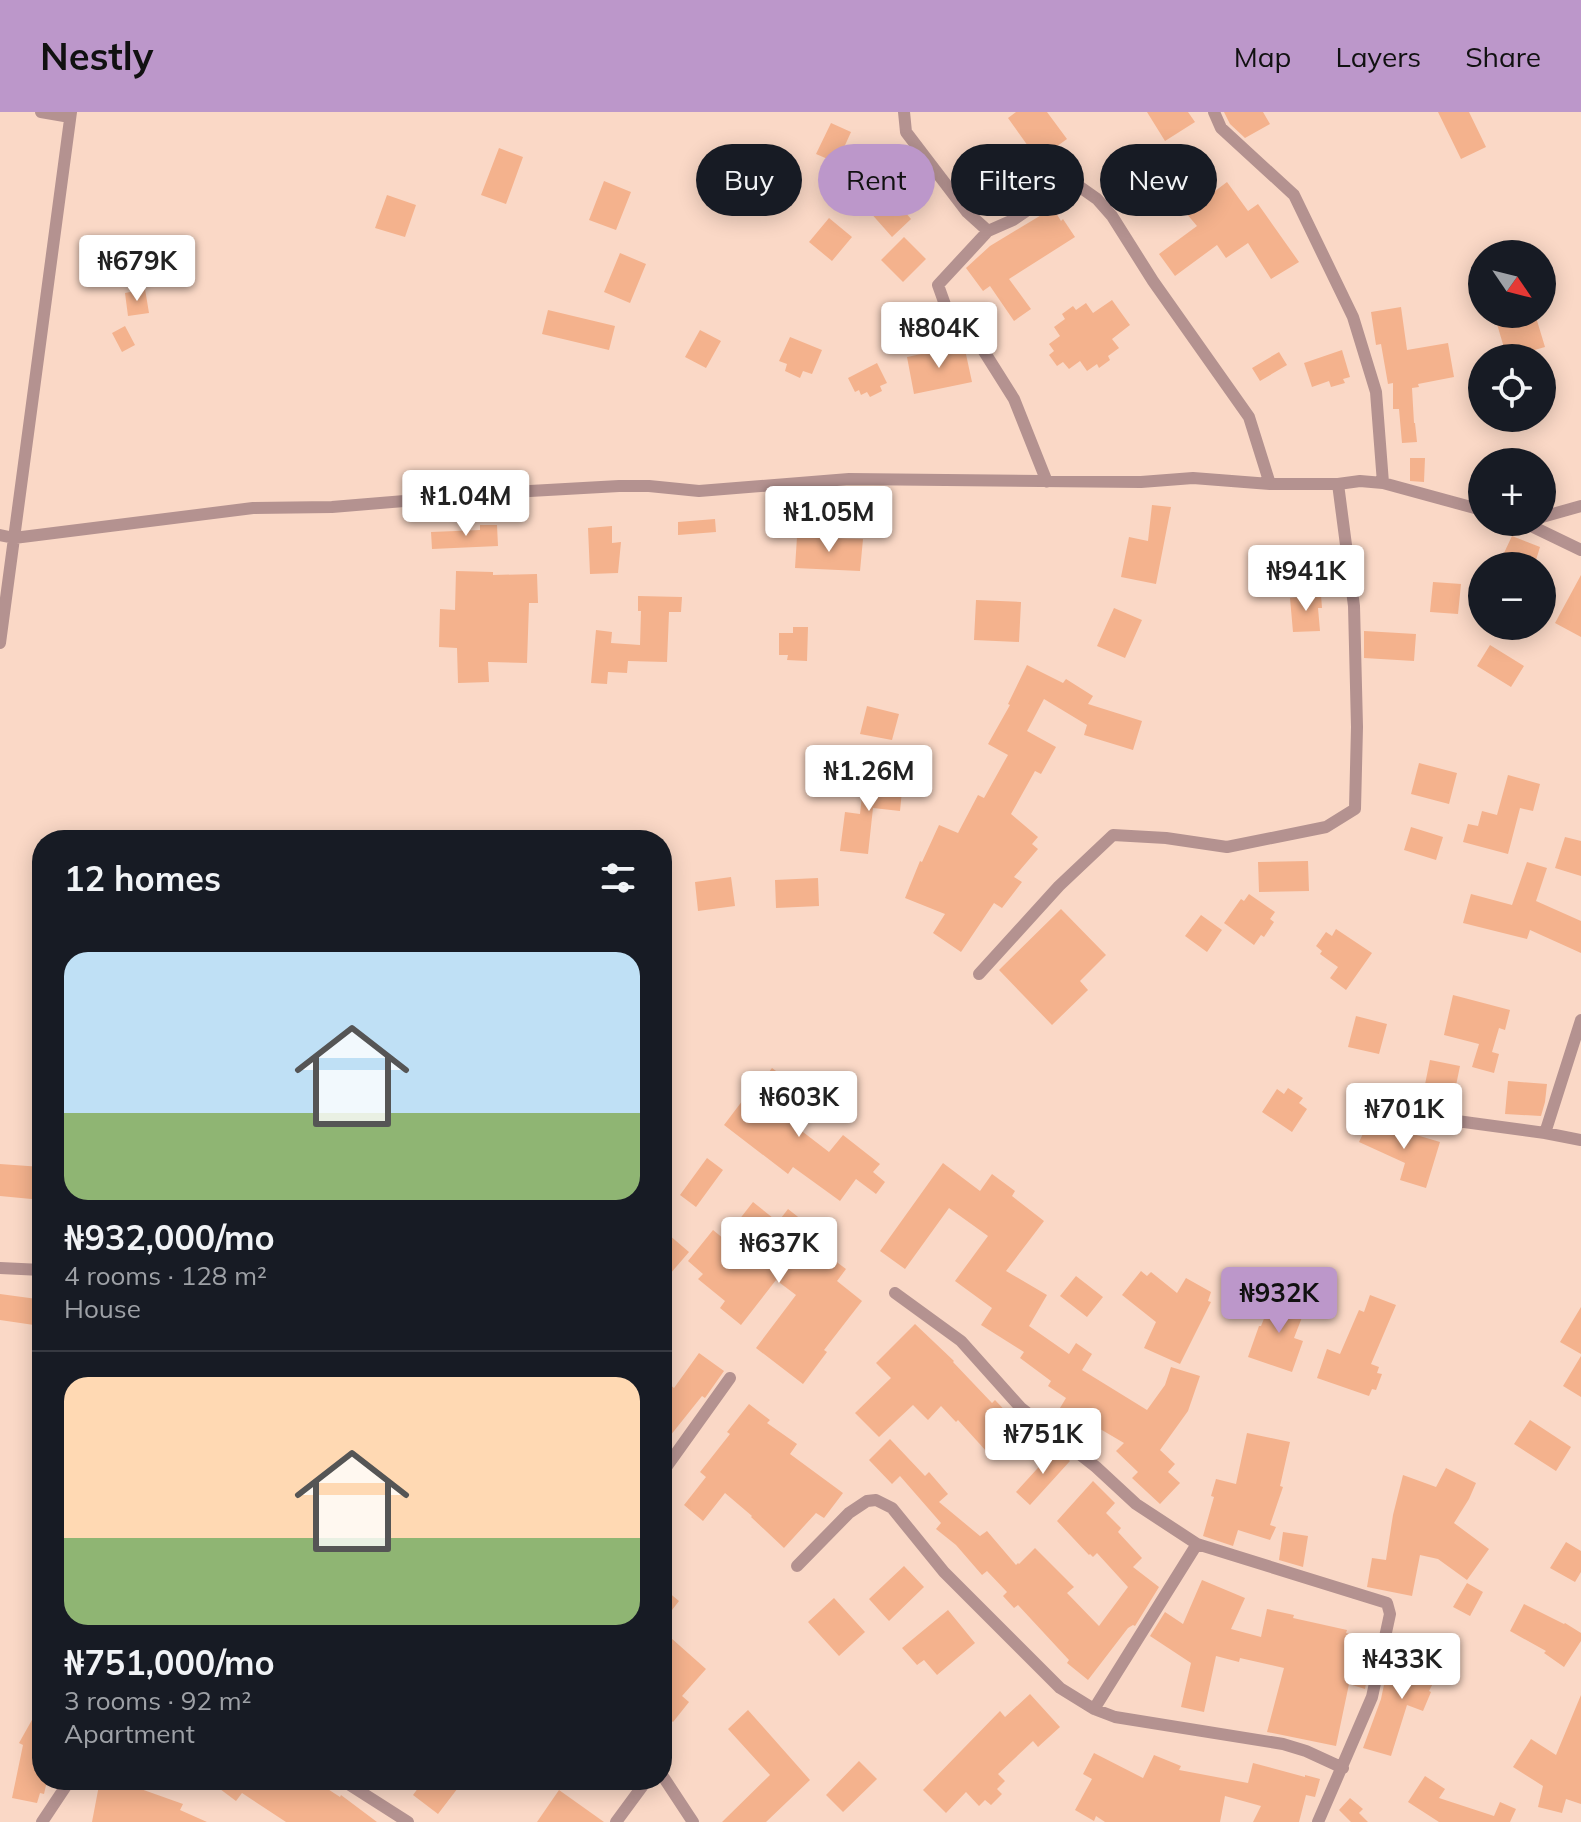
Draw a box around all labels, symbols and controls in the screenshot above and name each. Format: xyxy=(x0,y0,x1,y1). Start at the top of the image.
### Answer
text: Nestly xyxy=(40,32,153,80)
text: Map xyxy=(1234,39,1291,74)
text: Layers xyxy=(1335,39,1421,74)
text: Share xyxy=(1465,39,1541,74)
chip: Buy xyxy=(696,144,802,216)
chip: Rent xyxy=(818,144,935,216)
chip: Filters xyxy=(951,144,1084,216)
chip: New xyxy=(1100,144,1217,216)
pin: ₦679K xyxy=(81,235,193,303)
north arrow xyxy=(1468,240,1556,328)
map controls xyxy=(1468,240,1556,640)
text: ₦679K xyxy=(97,244,177,277)
pin: ₦804K xyxy=(883,302,995,370)
text: ₦804K xyxy=(899,311,979,344)
button: locate xyxy=(1468,344,1556,432)
button: + xyxy=(1468,448,1556,536)
pin: ₦1.04M xyxy=(401,470,531,538)
text: ₦1.04M xyxy=(420,479,512,512)
pin: ₦1.05M xyxy=(764,486,894,554)
text: ₦1.05M xyxy=(783,495,875,528)
pin: ₦941K xyxy=(1250,545,1362,613)
button: − xyxy=(1468,552,1556,640)
text: ₦941K xyxy=(1266,554,1346,587)
pin: ₦1.26M xyxy=(804,745,934,813)
text: ₦1.26M xyxy=(823,754,915,787)
icon: filters xyxy=(596,856,640,900)
text: 12 homes xyxy=(64,857,221,900)
icon: home xyxy=(280,1004,424,1148)
pin: ₦603K xyxy=(743,1071,855,1139)
text: ₦603K xyxy=(759,1080,839,1113)
pin: ₦701K xyxy=(1348,1083,1460,1151)
text: ₦701K xyxy=(1364,1092,1444,1125)
text: ₦932,000/mo xyxy=(64,1216,275,1259)
pin: ₦637K xyxy=(723,1217,835,1285)
text: ₦637K xyxy=(739,1226,819,1259)
text: 4 rooms · 128 m² xyxy=(64,1259,267,1292)
pin: ₦932K xyxy=(1223,1267,1335,1335)
text: ₦932K xyxy=(1239,1276,1319,1309)
text: House xyxy=(64,1292,141,1325)
pin: ₦751K xyxy=(987,1408,1099,1476)
text: ₦751K xyxy=(1003,1417,1083,1450)
icon: home xyxy=(280,1429,424,1573)
pin: ₦433K xyxy=(1346,1633,1458,1701)
text: ₦751,000/mo xyxy=(64,1641,275,1684)
text: ₦433K xyxy=(1362,1642,1442,1675)
text: 3 rooms · 92 m² xyxy=(64,1684,251,1717)
text: Apartment xyxy=(64,1717,195,1750)

